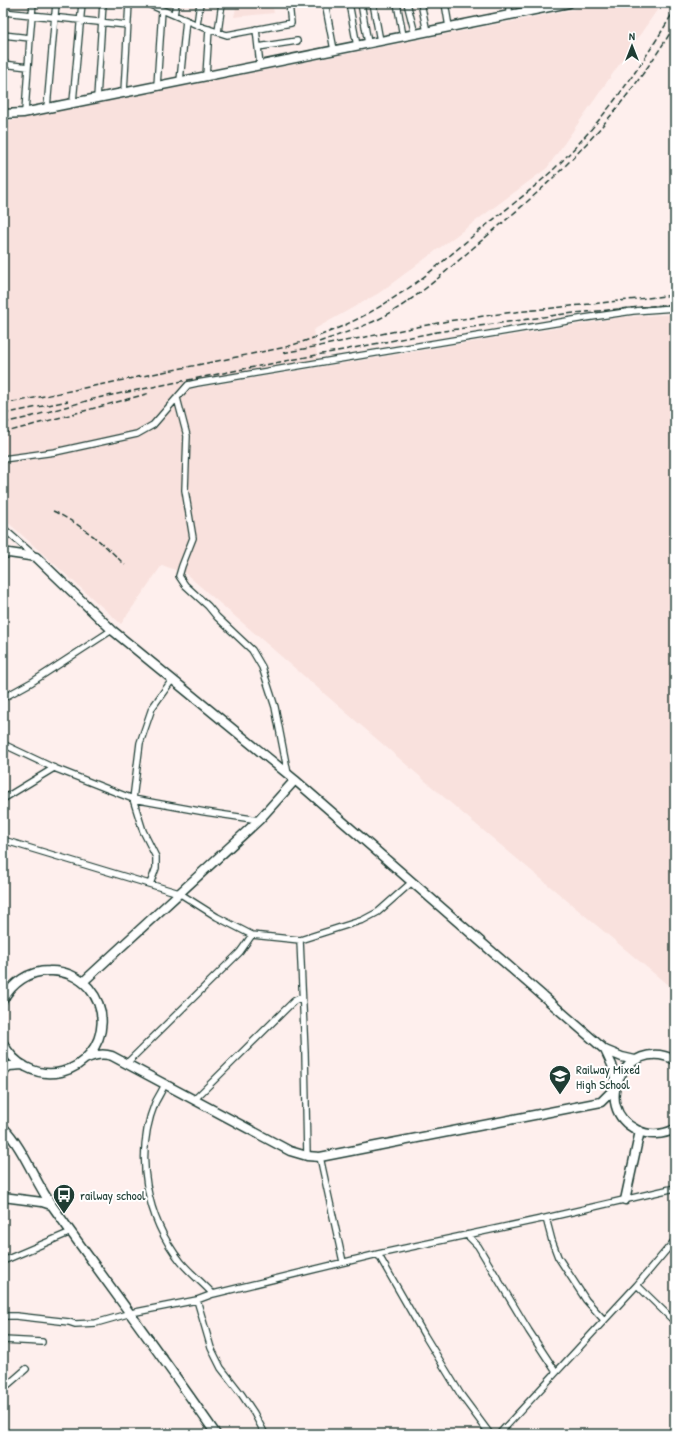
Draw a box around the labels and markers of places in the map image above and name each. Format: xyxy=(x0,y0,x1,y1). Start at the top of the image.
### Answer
place label: Railway Mixed High School xyxy=(576,1060,640,1093)
school or university icon: Railway Mixed High School xyxy=(547,1063,573,1096)
bus stop icon: railway school xyxy=(51,1182,77,1215)
place label: railway school xyxy=(80,1186,146,1204)

